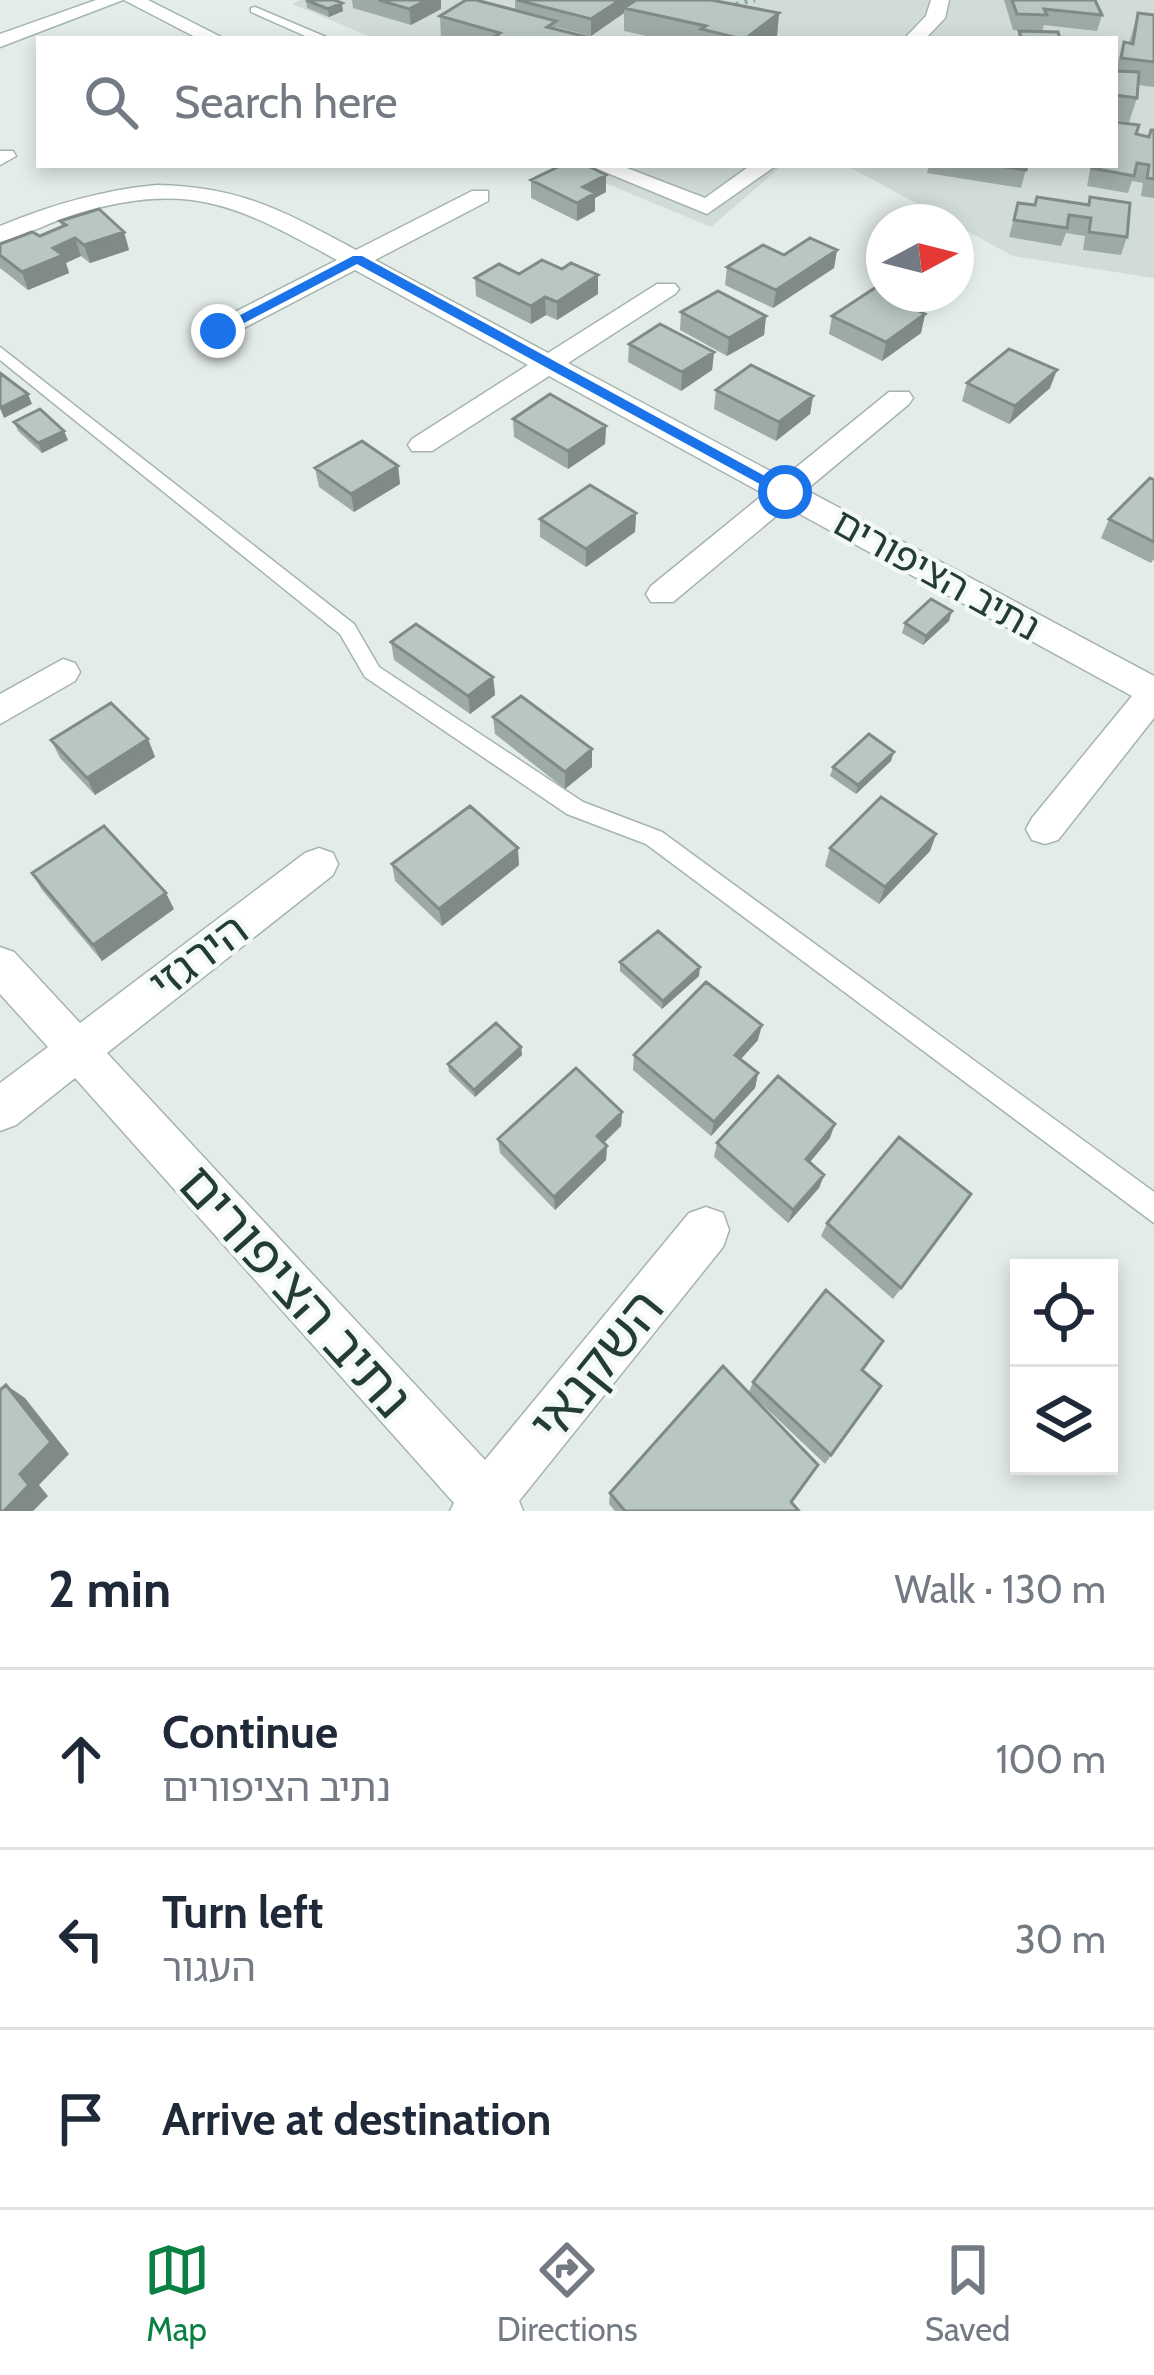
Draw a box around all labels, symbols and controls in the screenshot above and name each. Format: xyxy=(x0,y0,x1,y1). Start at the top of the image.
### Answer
search box xyxy=(36,36,1118,168)
icon: search xyxy=(78,69,144,135)
text: Search here xyxy=(174,75,398,129)
north arrow xyxy=(866,204,974,312)
route end xyxy=(191,304,245,358)
route start xyxy=(758,465,812,519)
street label: נתיב הציפורים xyxy=(825,497,1049,651)
street label: הירגזי xyxy=(138,902,258,1010)
street label: נתיב הציפורים xyxy=(165,1151,427,1431)
map controls xyxy=(1010,1259,1118,1475)
button: locate xyxy=(1010,1259,1118,1367)
street label: השקנאי xyxy=(515,1276,677,1454)
button: layers xyxy=(1010,1367,1118,1475)
text: 2 min xyxy=(48,1558,171,1620)
text: Walk · 130 m xyxy=(894,1565,1106,1613)
text: Continue xyxy=(162,1705,338,1759)
icon: ahead xyxy=(48,1726,114,1792)
text: 100 m xyxy=(996,1735,1106,1783)
text: נתיב הציפורים xyxy=(162,1763,391,1811)
text: Turn left xyxy=(162,1885,324,1939)
icon: left xyxy=(48,1906,114,1972)
text: 30 m xyxy=(1015,1915,1106,1963)
text: העגור xyxy=(162,1943,256,1991)
icon: arrive xyxy=(48,2086,114,2152)
text: Arrive at destination xyxy=(162,2092,551,2146)
tab: Map xyxy=(144,2237,210,2349)
tab: Directions xyxy=(497,2237,638,2349)
tab: Saved xyxy=(925,2237,1010,2349)

